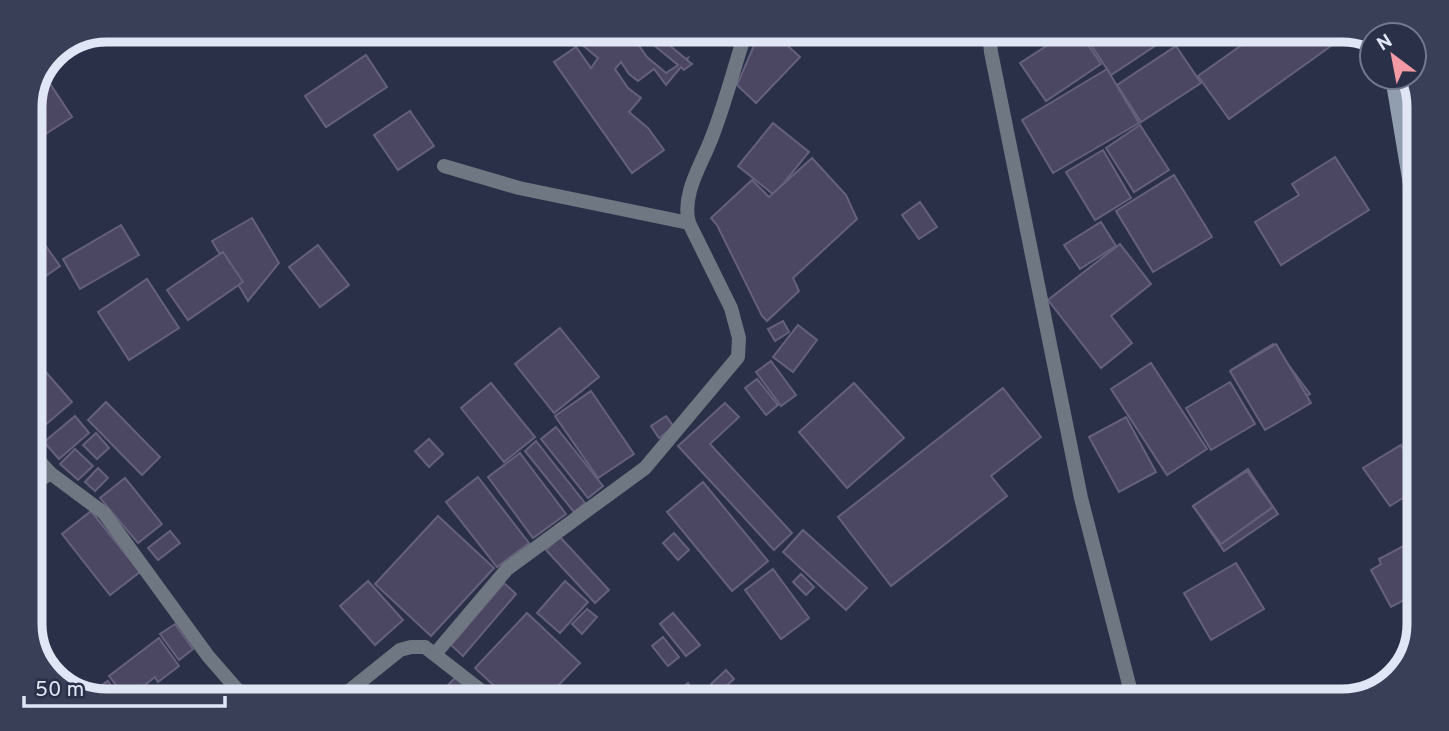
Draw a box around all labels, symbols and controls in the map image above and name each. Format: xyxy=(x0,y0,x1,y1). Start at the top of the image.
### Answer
north arrow xyxy=(1358,21,1428,91)
text: N xyxy=(1373,29,1397,57)
scale bar xyxy=(24,664,226,708)
text: 50 m xyxy=(35,677,84,704)

